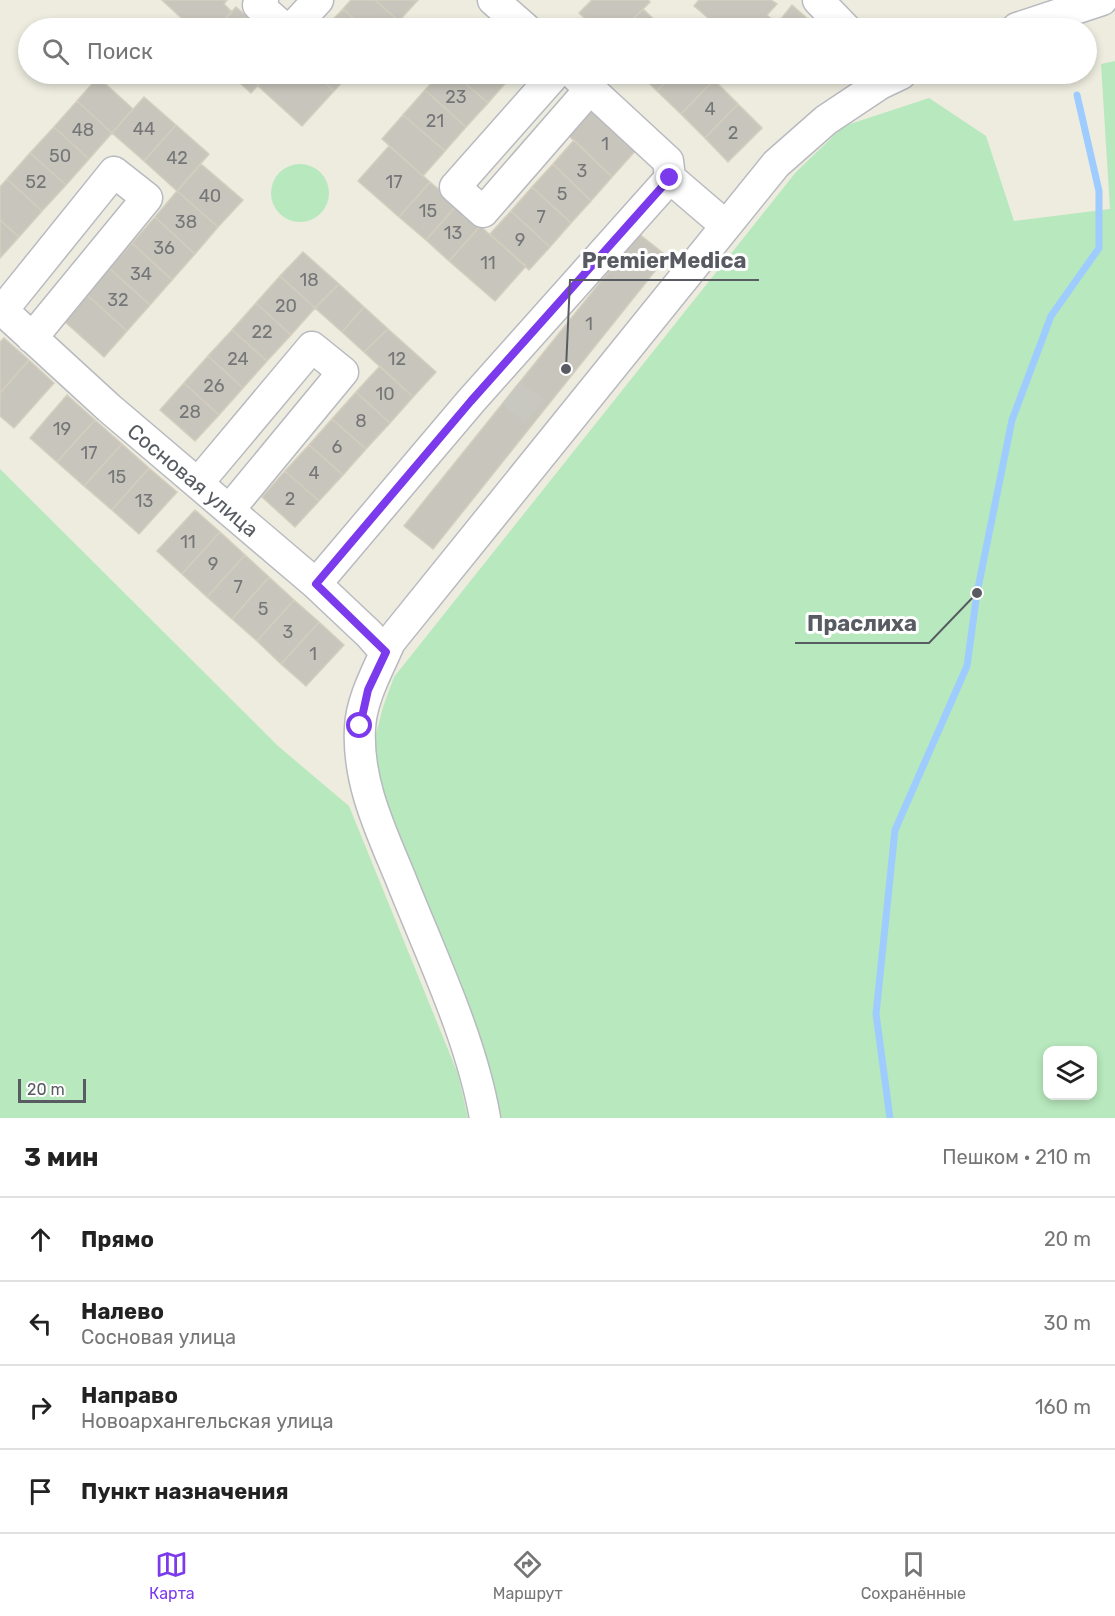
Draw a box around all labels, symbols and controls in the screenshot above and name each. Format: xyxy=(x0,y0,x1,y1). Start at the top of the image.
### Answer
search box xyxy=(18,18,1097,84)
icon: search xyxy=(39,35,72,68)
text: Поиск xyxy=(87,38,153,65)
house number: 23 xyxy=(445,86,467,108)
house number: 4 xyxy=(704,98,716,120)
house number: 21 xyxy=(426,110,444,132)
house number: 44 xyxy=(133,118,155,140)
house number: 48 xyxy=(72,119,94,141)
house number: 2 xyxy=(728,122,738,144)
house number: 1 xyxy=(601,133,609,155)
house number: 50 xyxy=(49,145,71,167)
house number: 42 xyxy=(166,147,188,169)
house number: 3 xyxy=(577,160,587,182)
route end xyxy=(656,164,682,190)
house number: 52 xyxy=(25,171,47,193)
house number: 17 xyxy=(386,171,402,193)
house number: 5 xyxy=(557,183,567,205)
house number: 40 xyxy=(199,185,221,207)
house number: 15 xyxy=(419,200,437,222)
house number: 7 xyxy=(536,206,546,228)
house number: 38 xyxy=(175,211,197,233)
house number: 13 xyxy=(444,222,462,244)
house number: 9 xyxy=(515,229,525,251)
house number: 36 xyxy=(153,237,175,259)
callout: PremierMedica xyxy=(570,240,759,280)
text: PremierMedica xyxy=(582,247,746,274)
house number: 11 xyxy=(480,252,496,274)
house number: 34 xyxy=(130,263,152,285)
house number: 18 xyxy=(299,269,319,291)
house number: 32 xyxy=(107,289,129,311)
house number: 20 xyxy=(275,295,297,317)
house number: 1 xyxy=(585,313,593,335)
house number: 22 xyxy=(251,321,273,343)
house number: 24 xyxy=(227,348,249,370)
house number: 12 xyxy=(388,348,406,370)
house number: 26 xyxy=(203,375,225,397)
house number: 10 xyxy=(375,383,395,405)
house number: 28 xyxy=(179,401,201,423)
house number: 8 xyxy=(355,410,367,432)
house number: 19 xyxy=(53,418,71,440)
street label: Сосновая улица xyxy=(123,418,263,542)
house number: 6 xyxy=(332,436,343,458)
house number: 17 xyxy=(81,442,97,464)
house number: 4 xyxy=(308,462,320,484)
house number: 15 xyxy=(108,466,126,488)
house number: 2 xyxy=(285,488,295,510)
house number: 13 xyxy=(135,490,153,512)
house number: 11 xyxy=(180,531,196,553)
house number: 9 xyxy=(208,553,218,575)
house number: 7 xyxy=(233,576,243,598)
house number: 5 xyxy=(258,598,268,620)
callout: Праслиха xyxy=(795,603,929,643)
text: Праслиха xyxy=(807,610,917,637)
house number: 3 xyxy=(283,621,293,643)
house number: 1 xyxy=(309,643,317,665)
route start xyxy=(346,712,372,738)
map controls xyxy=(1043,1046,1097,1100)
button: layers xyxy=(1043,1046,1097,1100)
scale bar xyxy=(18,1076,86,1104)
text: 20 m xyxy=(27,1080,65,1099)
text: 3 мин xyxy=(24,1142,99,1173)
text: Пешком · 210 m xyxy=(942,1145,1091,1169)
icon: ahead xyxy=(24,1223,57,1256)
text: Прямо xyxy=(81,1226,154,1253)
text: 20 m xyxy=(1044,1227,1091,1251)
text: Налево xyxy=(81,1298,164,1325)
icon: left xyxy=(24,1307,57,1340)
text: 30 m xyxy=(1044,1311,1091,1335)
text: Сосновая улица xyxy=(81,1325,236,1349)
text: Направо xyxy=(81,1382,178,1409)
icon: right xyxy=(24,1391,57,1424)
text: 160 m xyxy=(1035,1395,1091,1419)
text: Новоархангельская улица xyxy=(81,1409,334,1433)
icon: arrive xyxy=(24,1475,57,1508)
text: Пункт назначения xyxy=(81,1478,289,1505)
tab: Карта xyxy=(149,1548,195,1603)
tab: Маршрут xyxy=(493,1548,563,1603)
tab: Сохранённые xyxy=(861,1548,966,1603)

